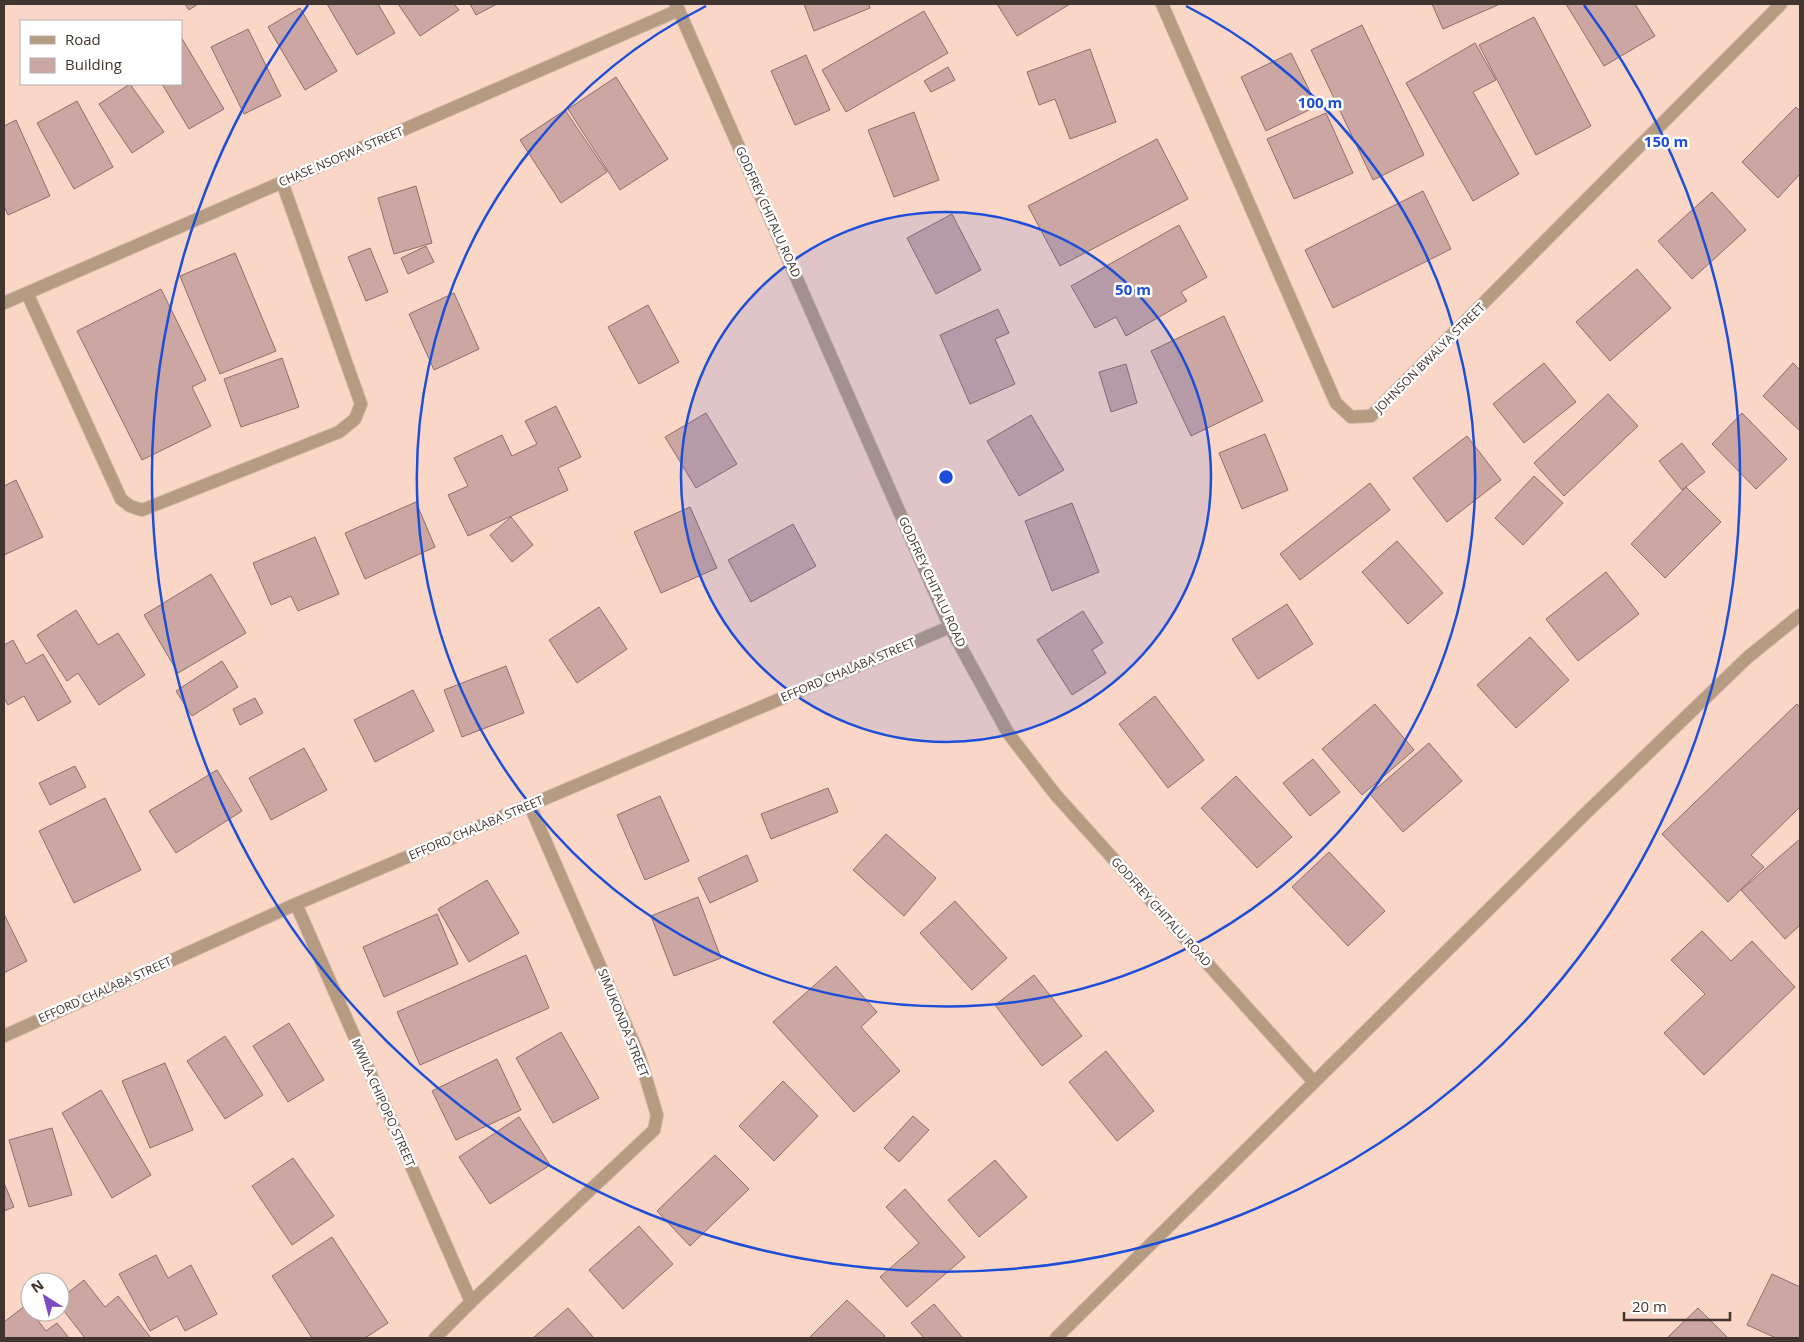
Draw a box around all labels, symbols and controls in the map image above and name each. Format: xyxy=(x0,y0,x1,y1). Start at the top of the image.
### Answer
legend xyxy=(20,20,182,85)
text: Road xyxy=(65,29,101,49)
text: Building xyxy=(65,54,122,74)
text: 100 m xyxy=(1298,92,1342,112)
street label: CHASE NSOFWA STREET xyxy=(276,122,406,191)
text: 150 m xyxy=(1644,131,1688,151)
street label: GODFREY CHITALU ROAD xyxy=(732,143,805,280)
text: 50 m xyxy=(1115,279,1151,299)
street label: JOHNSON BWALYA STREET xyxy=(1370,299,1489,417)
centre of rings xyxy=(937,468,955,486)
street label: GODFREY CHITALU ROAD xyxy=(895,514,970,650)
street label: EFFORD CHALABA STREET xyxy=(778,633,918,706)
street label: EFFORD CHALABA STREET xyxy=(406,791,546,864)
street label: GODFREY CHITALU ROAD xyxy=(1108,853,1215,970)
street label: EFFORD CHALABA STREET xyxy=(35,952,175,1027)
street label: SIMUKONDA STREET xyxy=(594,966,653,1080)
street label: MWILA CHIPOPO STREET xyxy=(347,1036,420,1170)
north arrow xyxy=(20,1272,70,1322)
text: N xyxy=(27,1275,47,1297)
scale bar xyxy=(1624,1290,1730,1322)
text: 20 m xyxy=(1632,1296,1667,1316)

